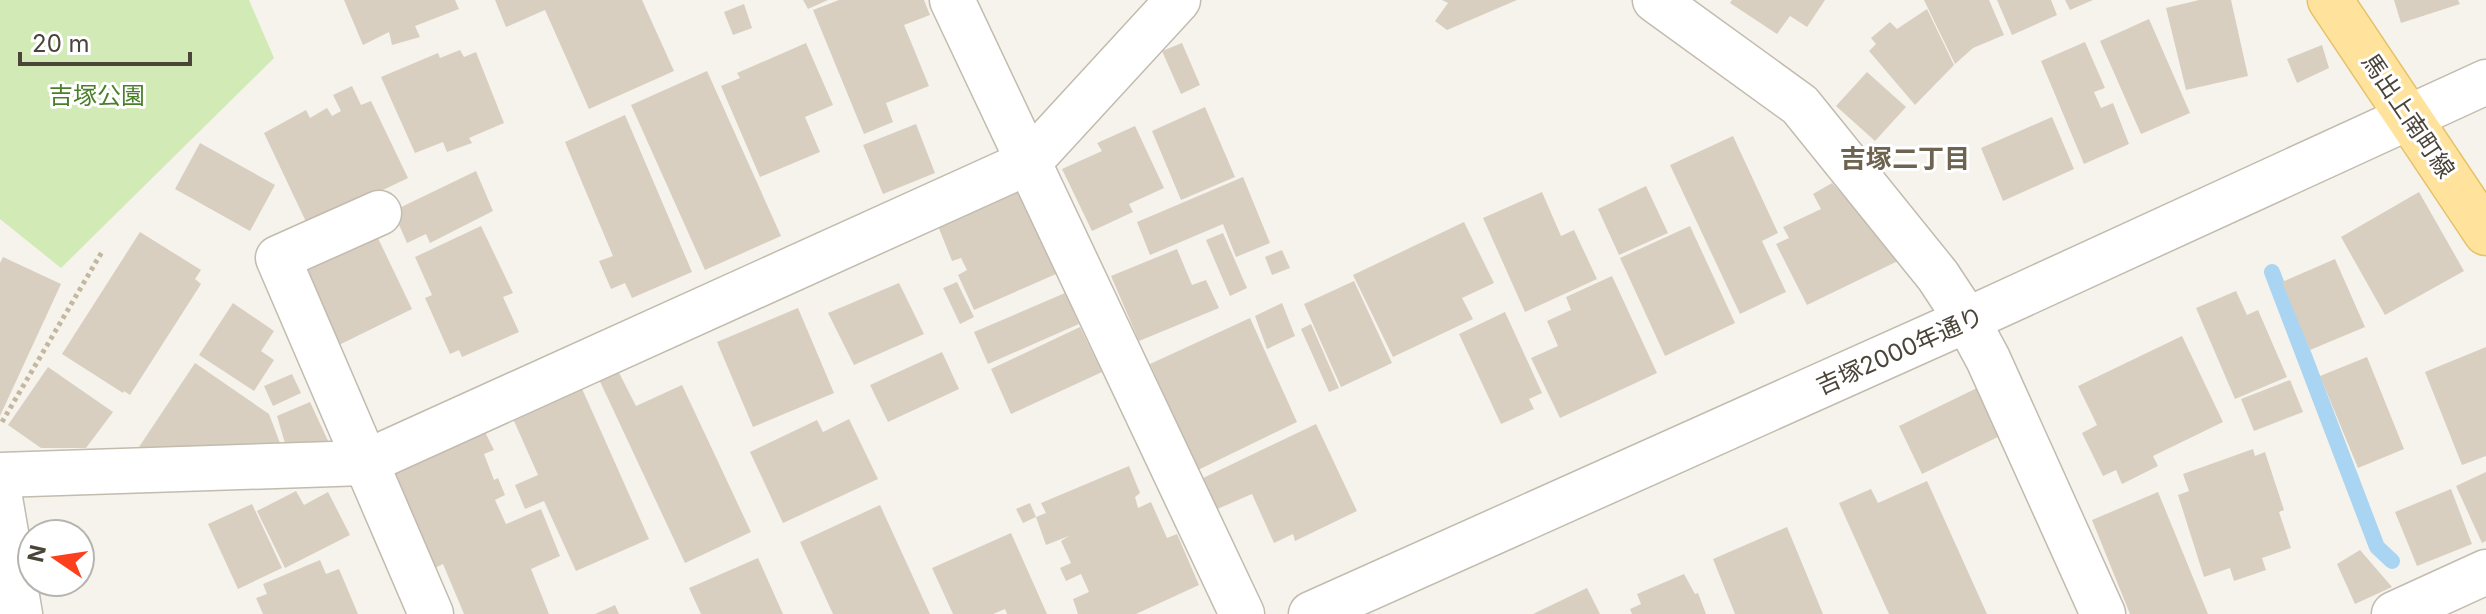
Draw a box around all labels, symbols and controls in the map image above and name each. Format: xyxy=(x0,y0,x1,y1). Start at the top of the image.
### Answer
scale bar xyxy=(20,16,190,66)
text: 20 m xyxy=(32,29,90,58)
street label: 馬出上南町線 xyxy=(2356,48,2461,184)
park label: 吉塚公園 xyxy=(49,81,145,110)
district label: 吉塚二丁目 xyxy=(1840,143,1970,174)
street label: 吉塚2000年通り xyxy=(1812,301,1988,400)
north arrow xyxy=(16,518,96,598)
text: N xyxy=(22,542,51,565)

